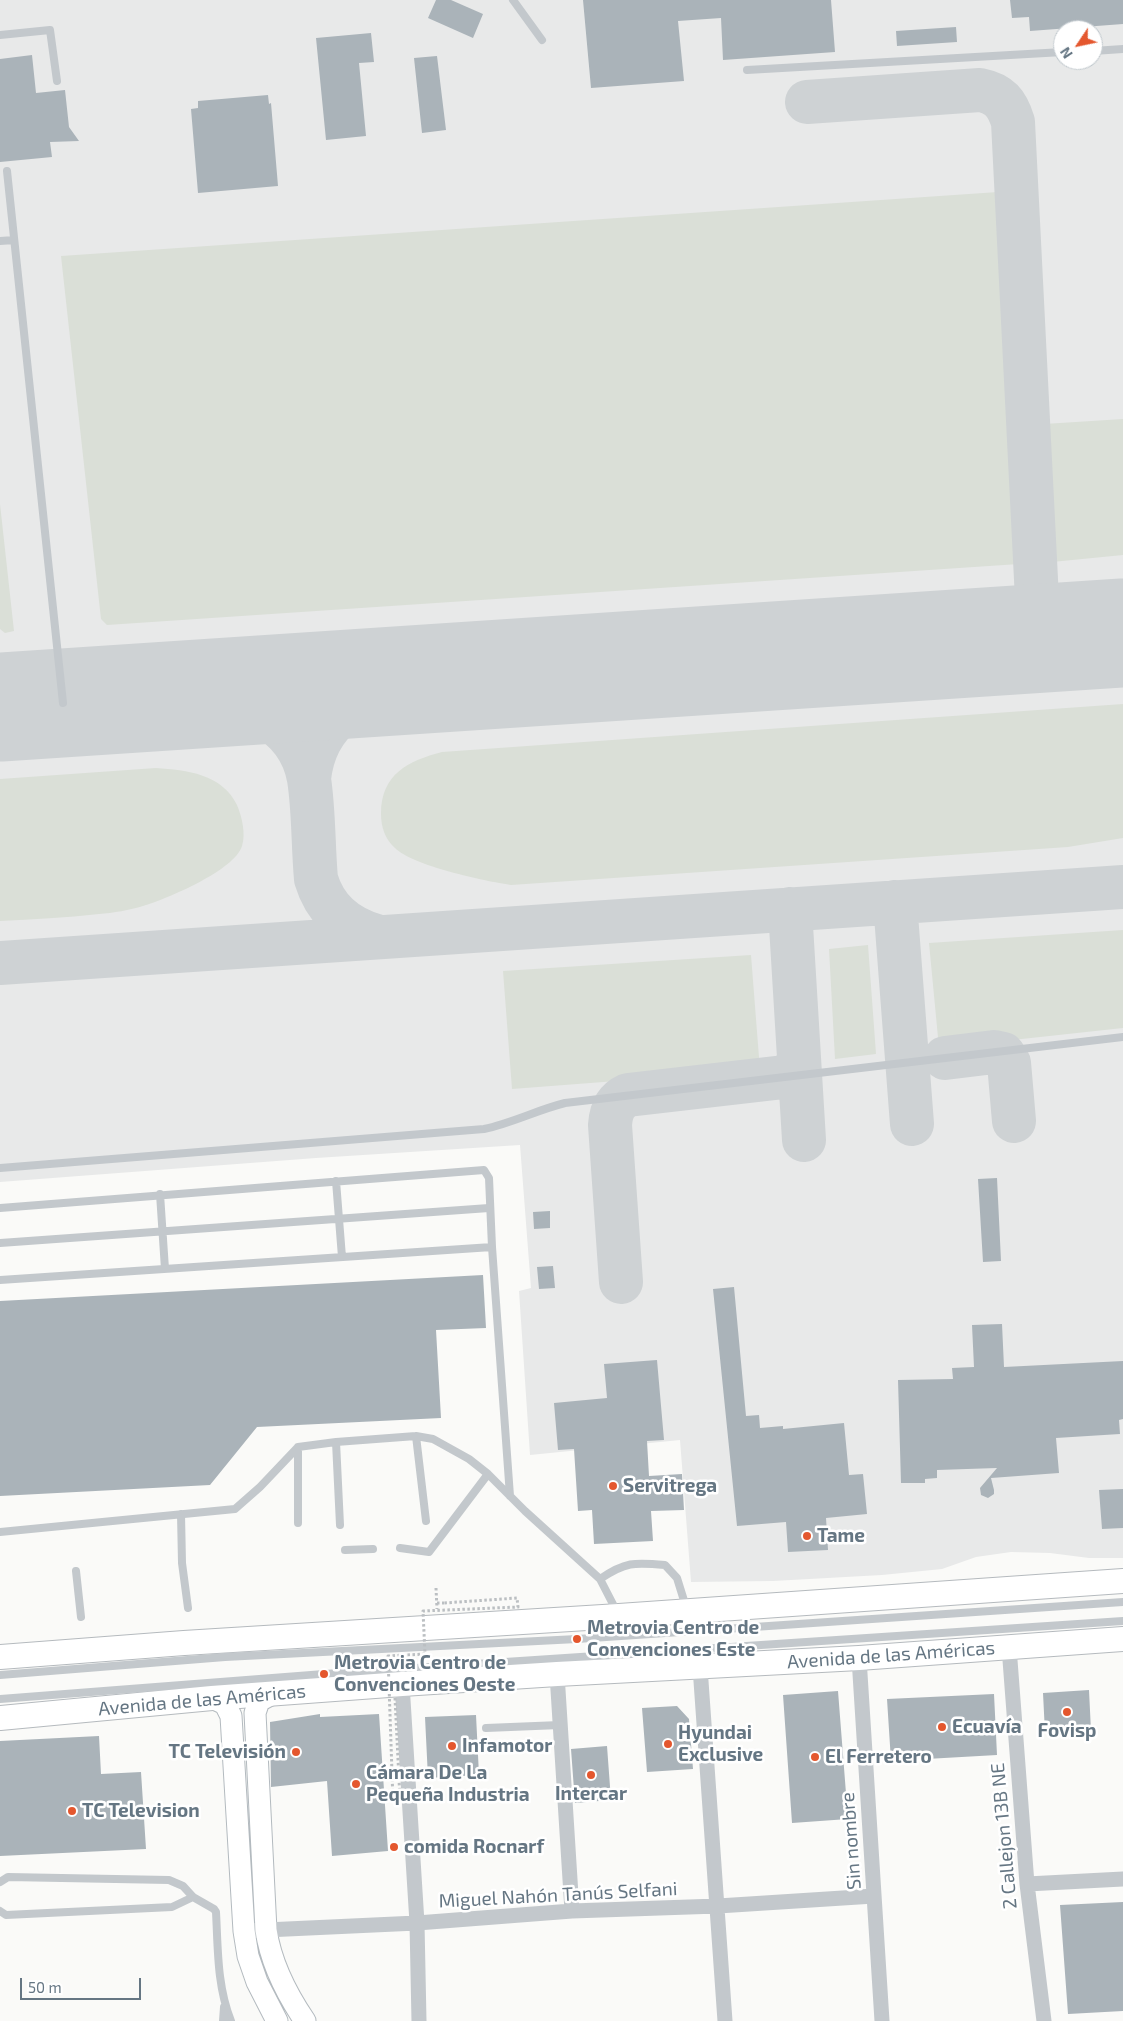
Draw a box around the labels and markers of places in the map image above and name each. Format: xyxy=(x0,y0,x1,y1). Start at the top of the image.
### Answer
place label: Servitrega xyxy=(623,1475,717,1497)
marker: Servitrega xyxy=(607,1480,619,1492)
place label: Tame xyxy=(817,1525,865,1547)
marker: Tame xyxy=(801,1530,813,1542)
place label: Metrovia Centro de Convenciones Este xyxy=(587,1617,759,1661)
marker: Metrovia Centro de Convenciones Este xyxy=(571,1633,583,1645)
place label: Metrovia Centro de Convenciones Oeste xyxy=(334,1652,515,1696)
marker: Metrovia Centro de Convenciones Oeste xyxy=(318,1668,330,1680)
marker: Fovisp xyxy=(1061,1706,1073,1718)
place label: Ecuavía xyxy=(952,1716,1021,1738)
place label: Fovisp xyxy=(1038,1720,1096,1742)
marker: Ecuavía xyxy=(936,1721,948,1733)
place label: Hyundai Exclusive xyxy=(678,1722,763,1766)
place label: Infamotor xyxy=(462,1735,552,1757)
marker: Hyundai Exclusive xyxy=(662,1738,674,1750)
marker: Infamotor xyxy=(446,1740,458,1752)
place label: TC Televisión xyxy=(168,1741,286,1763)
marker: TC Televisión xyxy=(290,1746,302,1758)
place label: El Ferretero xyxy=(825,1746,932,1768)
marker: El Ferretero xyxy=(809,1751,821,1763)
place label: Cámara De La Pequeña Industria xyxy=(366,1762,530,1806)
marker: Intercar xyxy=(585,1769,597,1781)
marker: Cámara De La Pequeña Industria xyxy=(350,1778,362,1790)
place label: Intercar xyxy=(555,1783,627,1805)
place label: TC Television xyxy=(82,1800,200,1822)
marker: TC Television xyxy=(66,1805,78,1817)
place label: comida Rocnarf xyxy=(404,1836,544,1858)
marker: comida Rocnarf xyxy=(388,1841,400,1853)

